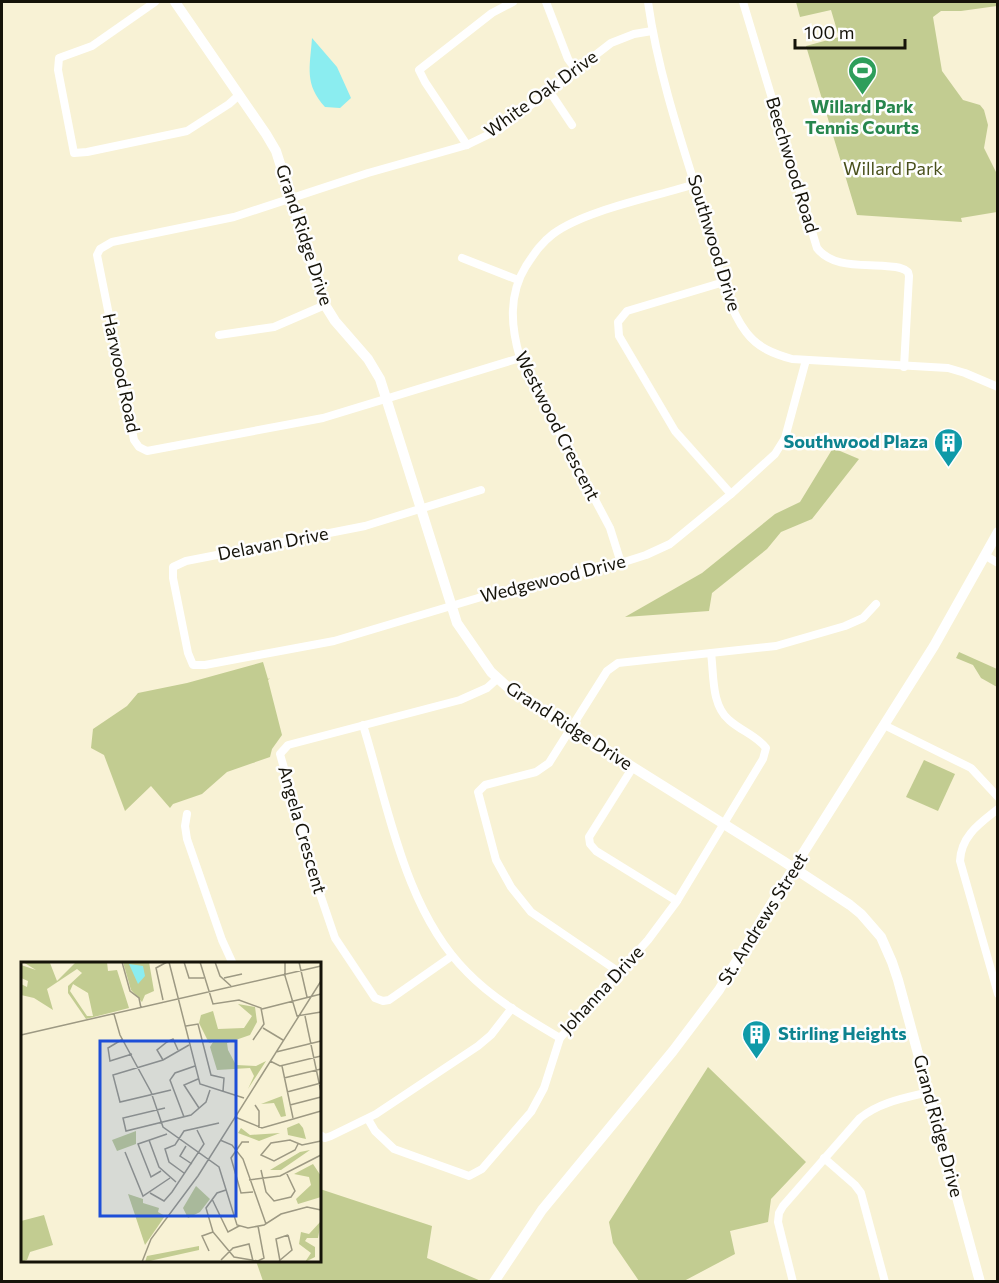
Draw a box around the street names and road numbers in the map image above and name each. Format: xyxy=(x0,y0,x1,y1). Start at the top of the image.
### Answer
street label: White Oak Drive xyxy=(480,45,601,142)
street label: Beechwood Road xyxy=(762,94,824,235)
street label: Grand Ridge Drive xyxy=(272,161,338,308)
street label: Southwood Drive xyxy=(684,172,746,314)
street label: Harwood Road xyxy=(99,311,145,435)
street label: Westwood Crescent xyxy=(511,347,605,504)
street label: Delavan Drive xyxy=(216,522,330,565)
street label: Wedgewood Drive xyxy=(478,549,628,607)
street label: Grand Ridge Drive xyxy=(502,676,637,774)
street label: Angela Crescent xyxy=(274,763,332,896)
street label: St. Andrews Street xyxy=(713,848,812,989)
street label: Johanna Drive xyxy=(555,941,648,1038)
street label: Grand Ridge Drive xyxy=(909,1052,969,1200)

